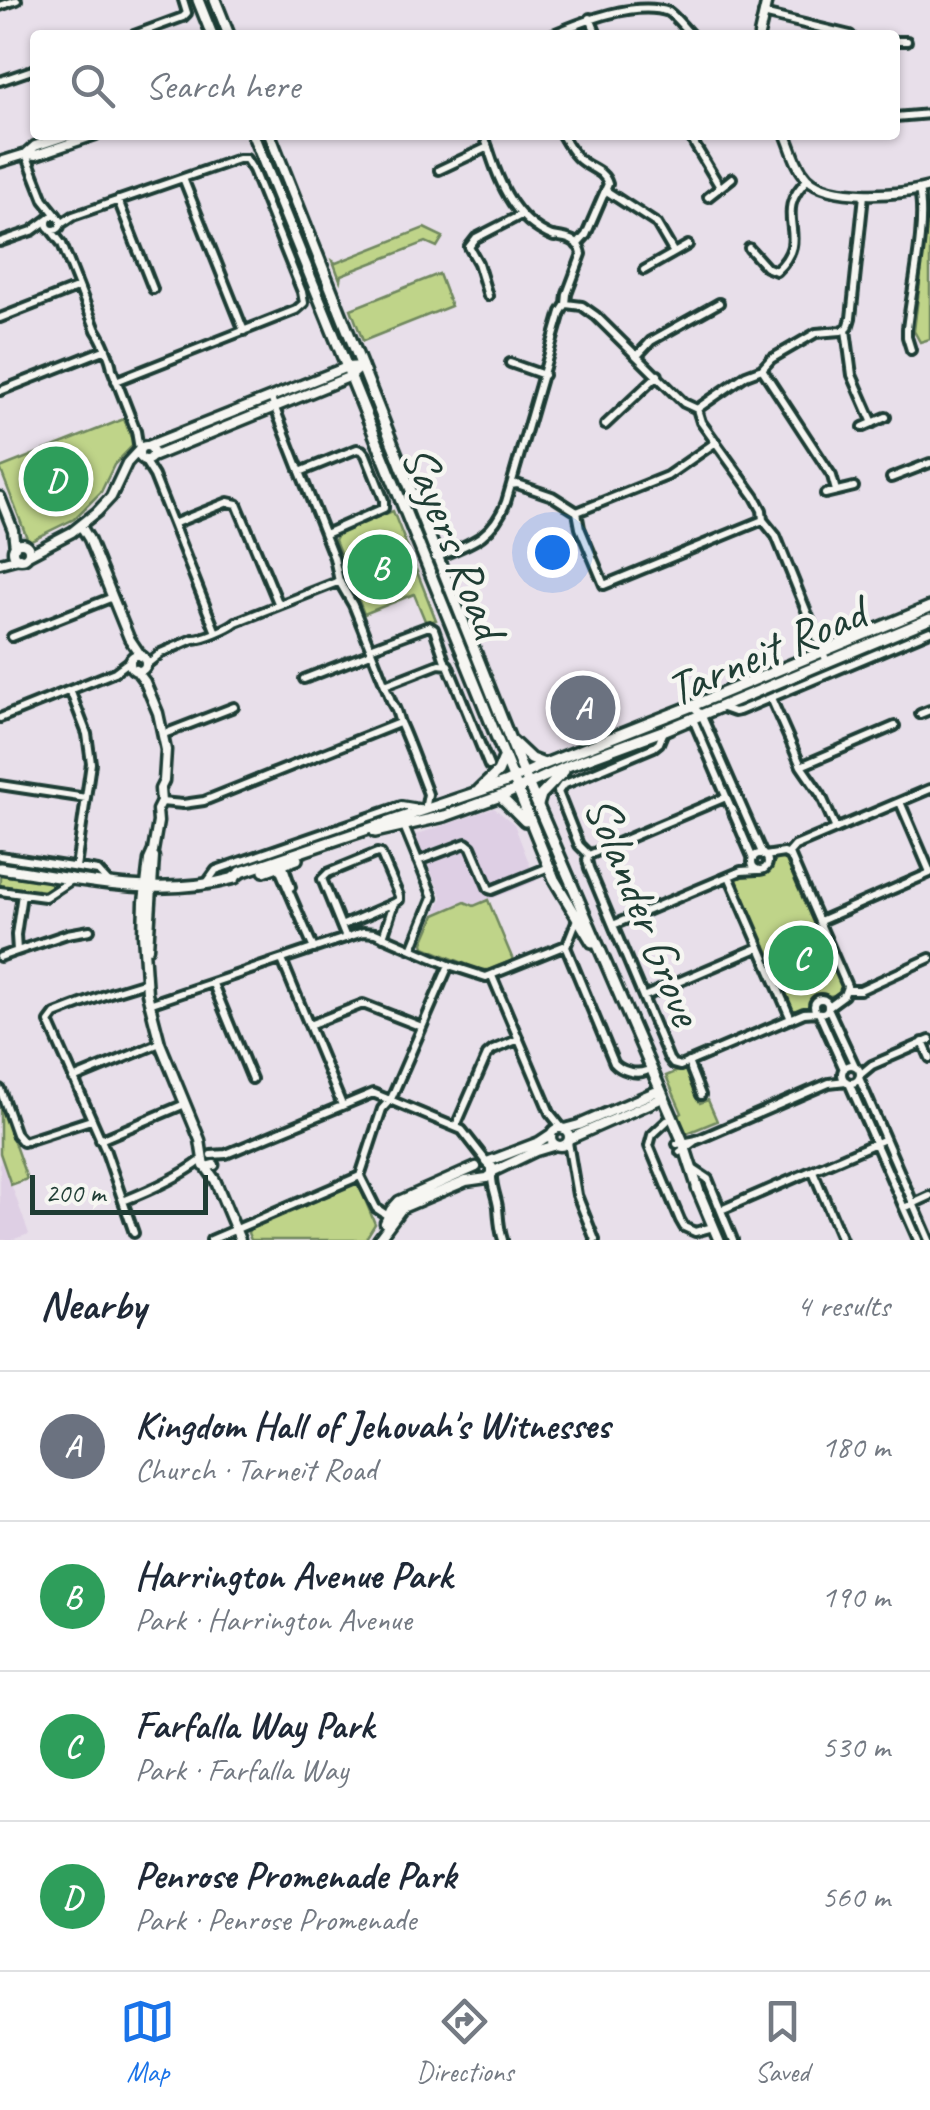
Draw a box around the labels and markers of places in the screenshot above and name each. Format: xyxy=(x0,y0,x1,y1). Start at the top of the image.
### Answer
pin: D xyxy=(23,442,88,516)
pin: B xyxy=(348,530,412,604)
pin: A xyxy=(550,670,616,746)
pin: C xyxy=(768,920,834,996)

